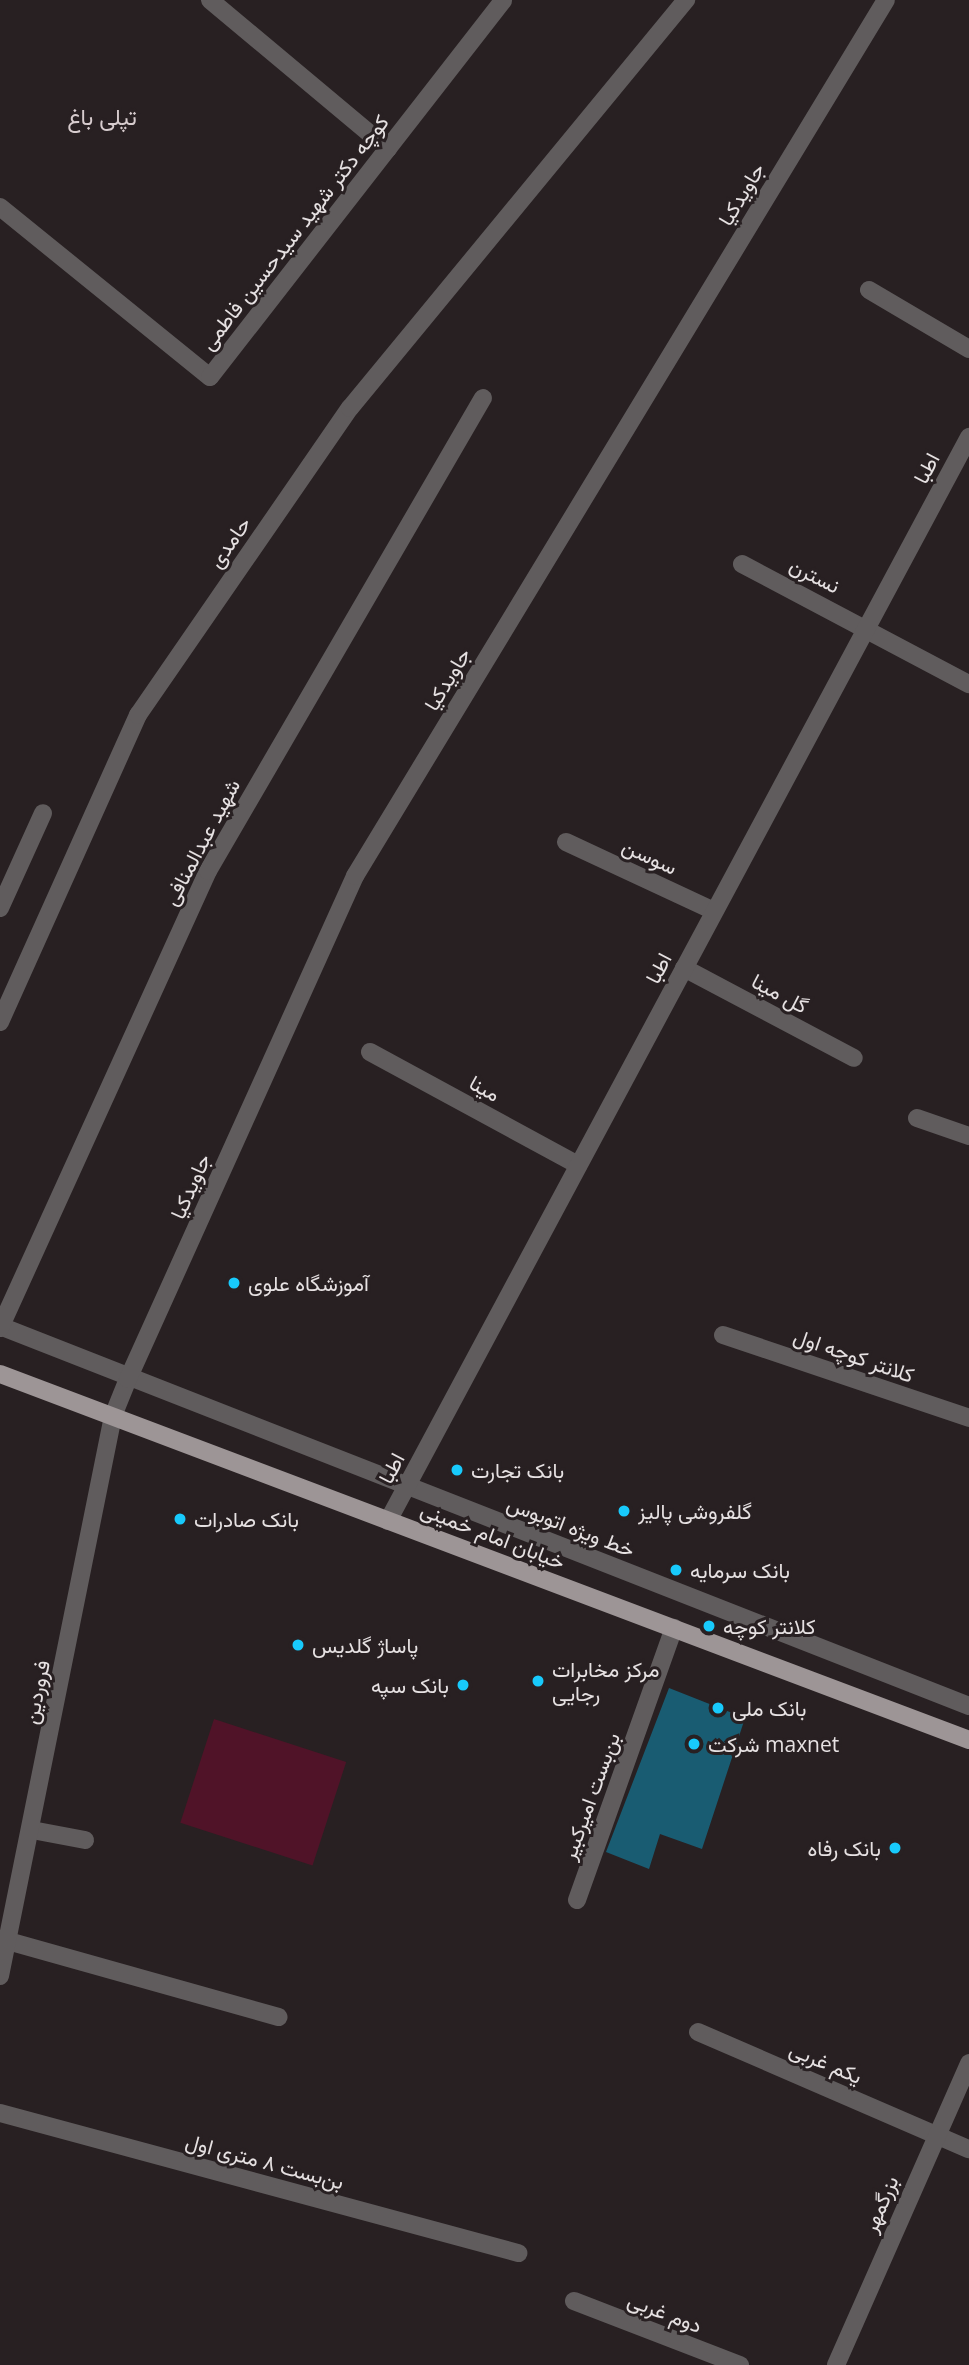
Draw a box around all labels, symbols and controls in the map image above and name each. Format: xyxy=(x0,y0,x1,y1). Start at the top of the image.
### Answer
district label: تپلی باغ xyxy=(67,102,137,130)
street label: کوچه دکتر شهید سیدحسین فاطمی xyxy=(194,109,394,355)
street label: جاویدکیا xyxy=(712,158,770,230)
street label: اطبا xyxy=(908,448,944,488)
street label: حامدی xyxy=(202,512,256,572)
street label: نسترن xyxy=(786,552,844,598)
street label: جاویدکیا xyxy=(418,643,476,715)
street label: شهید عبدالمنافی xyxy=(157,775,245,909)
street label: سوسن xyxy=(619,832,681,880)
street label: اطبا xyxy=(640,948,676,988)
street label: گل مینا xyxy=(747,968,813,1018)
street label: مینا xyxy=(465,1069,505,1107)
street label: جاویدکیا xyxy=(164,1149,216,1223)
place label: آموزشگاه علوی xyxy=(248,1270,369,1296)
marker: آموزشگاه علوی xyxy=(226,1275,242,1291)
street label: کلانتر کوچه اول xyxy=(790,1323,918,1387)
street label: اطبا xyxy=(373,1448,409,1488)
place label: بانک تجارت xyxy=(471,1457,564,1483)
marker: بانک تجارت xyxy=(449,1462,465,1478)
street label: خط ویژه اتوبوس xyxy=(503,1490,639,1562)
street label: خیابان امام خمینی xyxy=(417,1496,569,1574)
place label: گلفروشی پالیز xyxy=(638,1498,752,1524)
marker: گلفروشی پالیز xyxy=(616,1503,632,1519)
place label: بانک صادرات xyxy=(194,1506,299,1532)
marker: بانک صادرات xyxy=(172,1511,188,1527)
place label: بانک سرمایه xyxy=(690,1557,790,1583)
marker: بانک سرمایه xyxy=(668,1562,684,1578)
place label: کلانتر کوچه xyxy=(723,1613,816,1639)
marker: کلانتر کوچه xyxy=(701,1618,717,1634)
place label: پاساژ گلدیس xyxy=(312,1632,418,1658)
marker: پاساژ گلدیس xyxy=(290,1637,306,1653)
place label: مرکز مخابرات رجایی xyxy=(552,1656,659,1706)
street label: فروردین xyxy=(17,1658,55,1726)
place label: بانک سپه xyxy=(371,1672,449,1698)
marker: مرکز مخابرات رجایی xyxy=(530,1673,546,1689)
marker: بانک سپه xyxy=(455,1677,471,1693)
place label: بانک ملی xyxy=(732,1695,806,1721)
marker: بانک ملی xyxy=(710,1700,726,1716)
street label: بن‌بست امیرکبیر xyxy=(555,1729,625,1863)
place label: شرکت maxnet xyxy=(708,1731,839,1757)
marker: شرکت maxnet xyxy=(686,1736,702,1752)
place label: بانک رفاه xyxy=(807,1835,881,1861)
marker: بانک رفاه xyxy=(887,1840,903,1856)
street label: یکم غربی xyxy=(786,2035,866,2089)
street label: بن‌بست ۸ متری اول xyxy=(183,2128,347,2194)
street label: بزرگمهر xyxy=(857,2172,903,2236)
street label: دوم غربی xyxy=(624,2286,706,2338)

